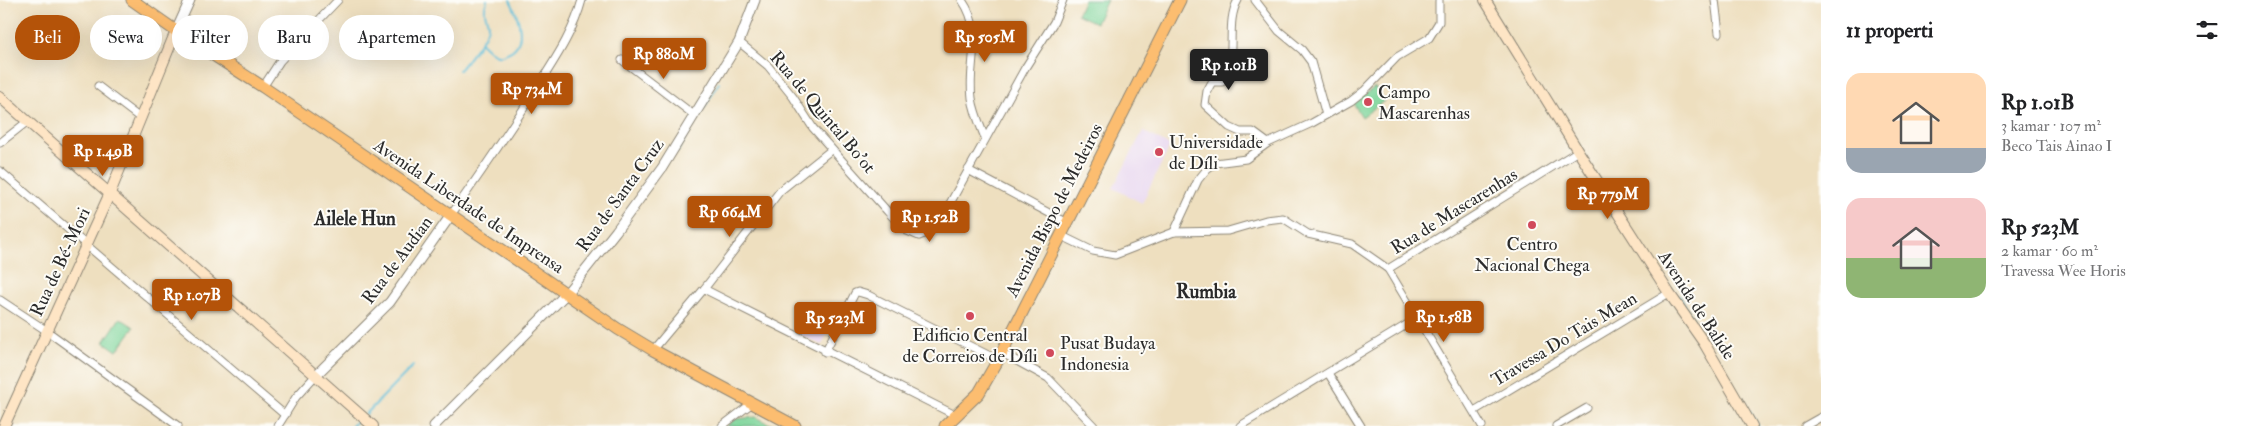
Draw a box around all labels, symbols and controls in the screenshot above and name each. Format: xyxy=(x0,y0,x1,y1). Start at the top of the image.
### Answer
chip: Beli xyxy=(15,15,80,60)
chip: Sewa xyxy=(90,15,162,60)
chip: Filter xyxy=(172,15,248,60)
chip: Baru xyxy=(258,15,329,60)
chip: Apartemen xyxy=(339,15,454,60)
icon: filters xyxy=(2193,16,2221,44)
text: 11 properti xyxy=(1846,17,1933,44)
pin: Rp 505M xyxy=(939,20,1031,63)
text: Rp 505M xyxy=(955,27,1015,47)
pin: Rp 880M xyxy=(618,38,710,80)
text: Rp 880M xyxy=(633,44,695,64)
street label: Rua de Quintal Bo'ot xyxy=(765,46,881,178)
pin: Rp 1.01B xyxy=(1177,48,1281,91)
text: Rp 1.01B xyxy=(1201,55,1257,75)
pin: Rp 734M xyxy=(486,72,578,115)
text: Rp 734M xyxy=(502,79,562,99)
place label: Campo Mascarenhas xyxy=(1378,81,1470,125)
text: Rp 1.01B xyxy=(2001,89,2075,116)
icon: home xyxy=(1886,93,1946,153)
marker: Campo Mascarenhas xyxy=(1362,96,1374,108)
text: 3 kamar · 107 m² xyxy=(2001,116,2101,136)
street label: Avenida Bispo de Medeiros xyxy=(1000,120,1108,302)
place label: Universidade de Díli xyxy=(1169,131,1263,175)
street label: Avenida Liberdade de Imprensa xyxy=(368,133,569,279)
pin: Rp 1.49B xyxy=(51,134,155,177)
street label: Rua de Santa Cruz xyxy=(572,134,669,257)
text: Beco Tais Ainao I xyxy=(2001,136,2112,156)
text: Rp 1.49B xyxy=(73,141,133,161)
marker: Universidade de Díli xyxy=(1153,146,1165,158)
street label: Rua de Mascarenhas xyxy=(1387,163,1522,260)
pin: Rp 779M xyxy=(1562,178,1654,220)
text: Rp 779M xyxy=(1577,184,1639,204)
pin: Rp 664M xyxy=(684,196,776,238)
pin: Rp 1.52B xyxy=(878,200,982,243)
text: Rp 664M xyxy=(698,202,762,222)
street label: Rua de Bé-Mori xyxy=(25,204,96,320)
district label: Ailele Hun xyxy=(313,207,396,231)
text: Rp 1.52B xyxy=(901,207,959,227)
street label: Rua de Audian xyxy=(357,212,438,309)
text: Rp 523M xyxy=(2001,214,2079,241)
icon: home xyxy=(1886,218,1946,278)
marker: Centro Nacional Chega xyxy=(1526,219,1538,231)
place label: Centro Nacional Chega xyxy=(1474,233,1590,277)
text: 2 kamar · 60 m² xyxy=(2001,241,2098,261)
street label: Avenida de Balide xyxy=(1652,246,1741,364)
text: Travessa Wee Horis xyxy=(2001,261,2126,281)
pin: Rp 1.07B xyxy=(140,278,244,321)
district label: Rumbia xyxy=(1176,280,1237,304)
text: Rp 1.07B xyxy=(163,285,221,305)
street label: Travessa Do Tais Mean xyxy=(1487,287,1641,392)
pin: Rp 1.58B xyxy=(1392,300,1496,343)
pin: Rp 523M xyxy=(789,302,881,344)
text: Rp 1.58B xyxy=(1416,307,1472,327)
text: Rp 523M xyxy=(805,308,865,328)
marker: Edificio Central de Correios de Díli xyxy=(964,310,976,322)
place label: Edificio Central de Correios de Díli xyxy=(902,324,1038,368)
place label: Pusat Budaya Indonesia xyxy=(1060,332,1156,376)
marker: Pusat Budaya Indonesia xyxy=(1044,347,1056,359)

